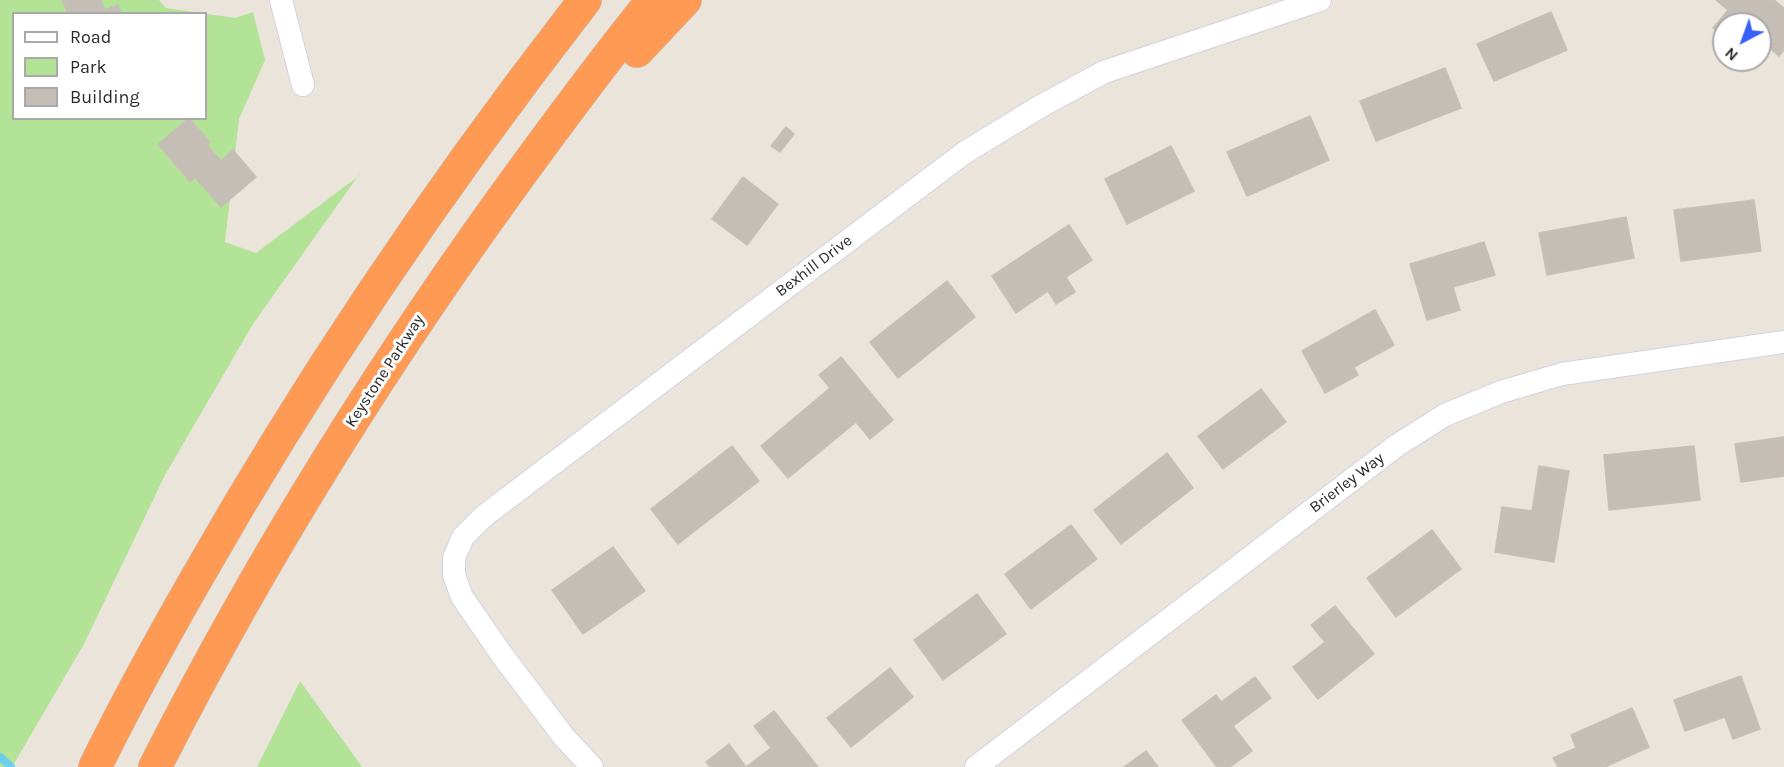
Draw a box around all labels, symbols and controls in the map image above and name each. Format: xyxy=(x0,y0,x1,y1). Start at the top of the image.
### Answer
legend xyxy=(12,12,207,120)
north arrow xyxy=(1712,12,1772,72)
text: Road xyxy=(70,26,111,48)
text: N xyxy=(1721,44,1742,65)
text: Park xyxy=(70,56,107,78)
text: Building xyxy=(70,86,140,108)
street label: Bexhill Drive xyxy=(772,231,856,301)
street label: Keystone Parkway xyxy=(341,311,429,431)
street label: Brierley Way xyxy=(1306,449,1388,517)

